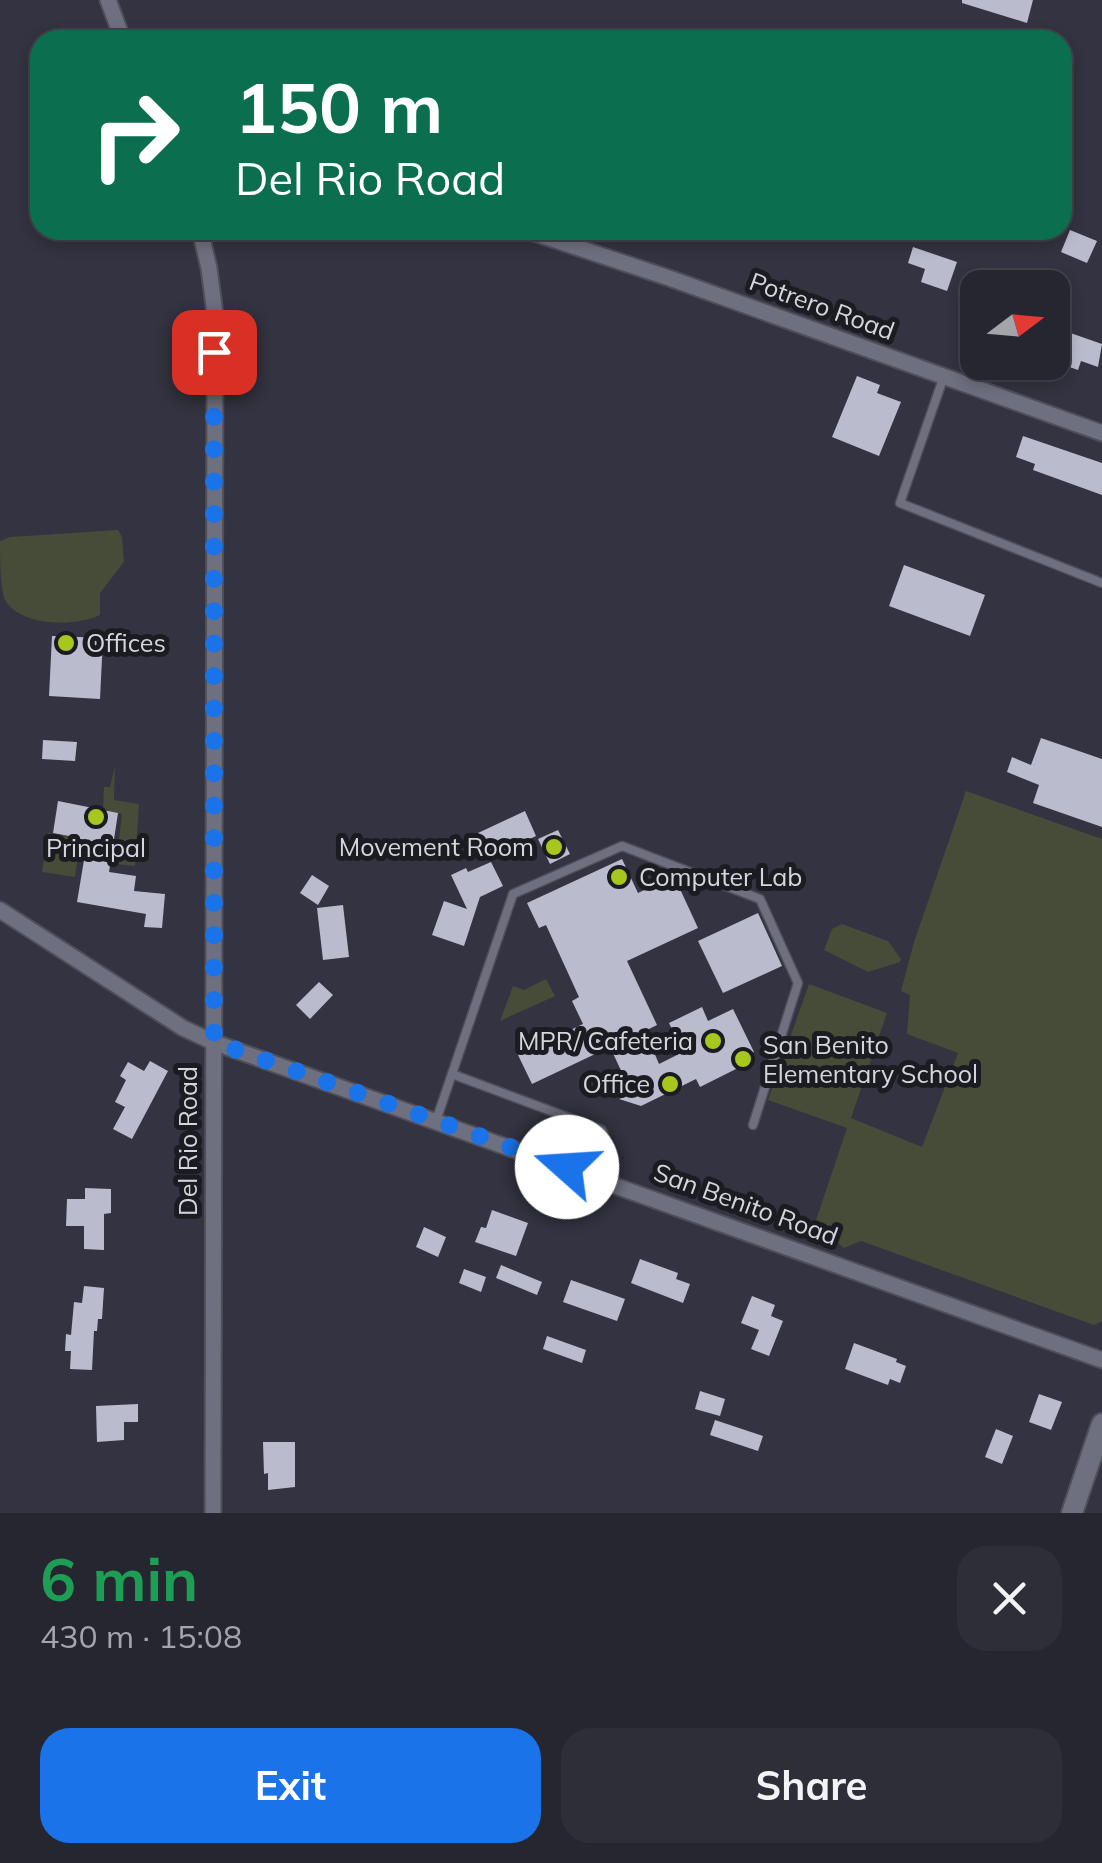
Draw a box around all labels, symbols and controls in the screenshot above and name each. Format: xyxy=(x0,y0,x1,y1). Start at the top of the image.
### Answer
text: 150 m xyxy=(235,63,443,151)
icon: right xyxy=(70,70,200,200)
text: Del Rio Road xyxy=(235,150,505,206)
street label: Potrero Road xyxy=(745,265,899,346)
north arrow xyxy=(960,270,1070,380)
map controls xyxy=(960,270,1070,380)
pin xyxy=(172,310,257,395)
icon: arrive xyxy=(187,325,242,380)
place label: Offices xyxy=(86,627,166,658)
marker: Offices xyxy=(55,632,77,654)
marker: Principal xyxy=(85,806,107,828)
place label: Movement Room xyxy=(339,831,534,862)
place label: Principal xyxy=(46,832,146,863)
marker: Movement Room xyxy=(543,836,565,858)
place label: Computer Lab xyxy=(639,861,802,892)
marker: Computer Lab xyxy=(608,866,630,888)
place label: MPR/ Cafeteria xyxy=(518,1025,693,1056)
place label: San Benito Elementary School xyxy=(763,1029,978,1089)
marker: MPR/ Cafeteria xyxy=(702,1030,724,1052)
marker: San Benito Elementary School xyxy=(732,1048,754,1070)
street label: Del Rio Road xyxy=(172,1066,203,1216)
place label: Office xyxy=(583,1068,650,1099)
marker: Office xyxy=(659,1073,681,1095)
position arrow xyxy=(515,1115,619,1219)
street label: San Benito Road xyxy=(650,1156,842,1251)
text: 6 min xyxy=(40,1541,198,1616)
button: close xyxy=(957,1546,1062,1651)
text: 430 m · 15:08 xyxy=(40,1616,242,1656)
button: Exit xyxy=(40,1728,541,1843)
button: Share xyxy=(561,1728,1062,1843)

